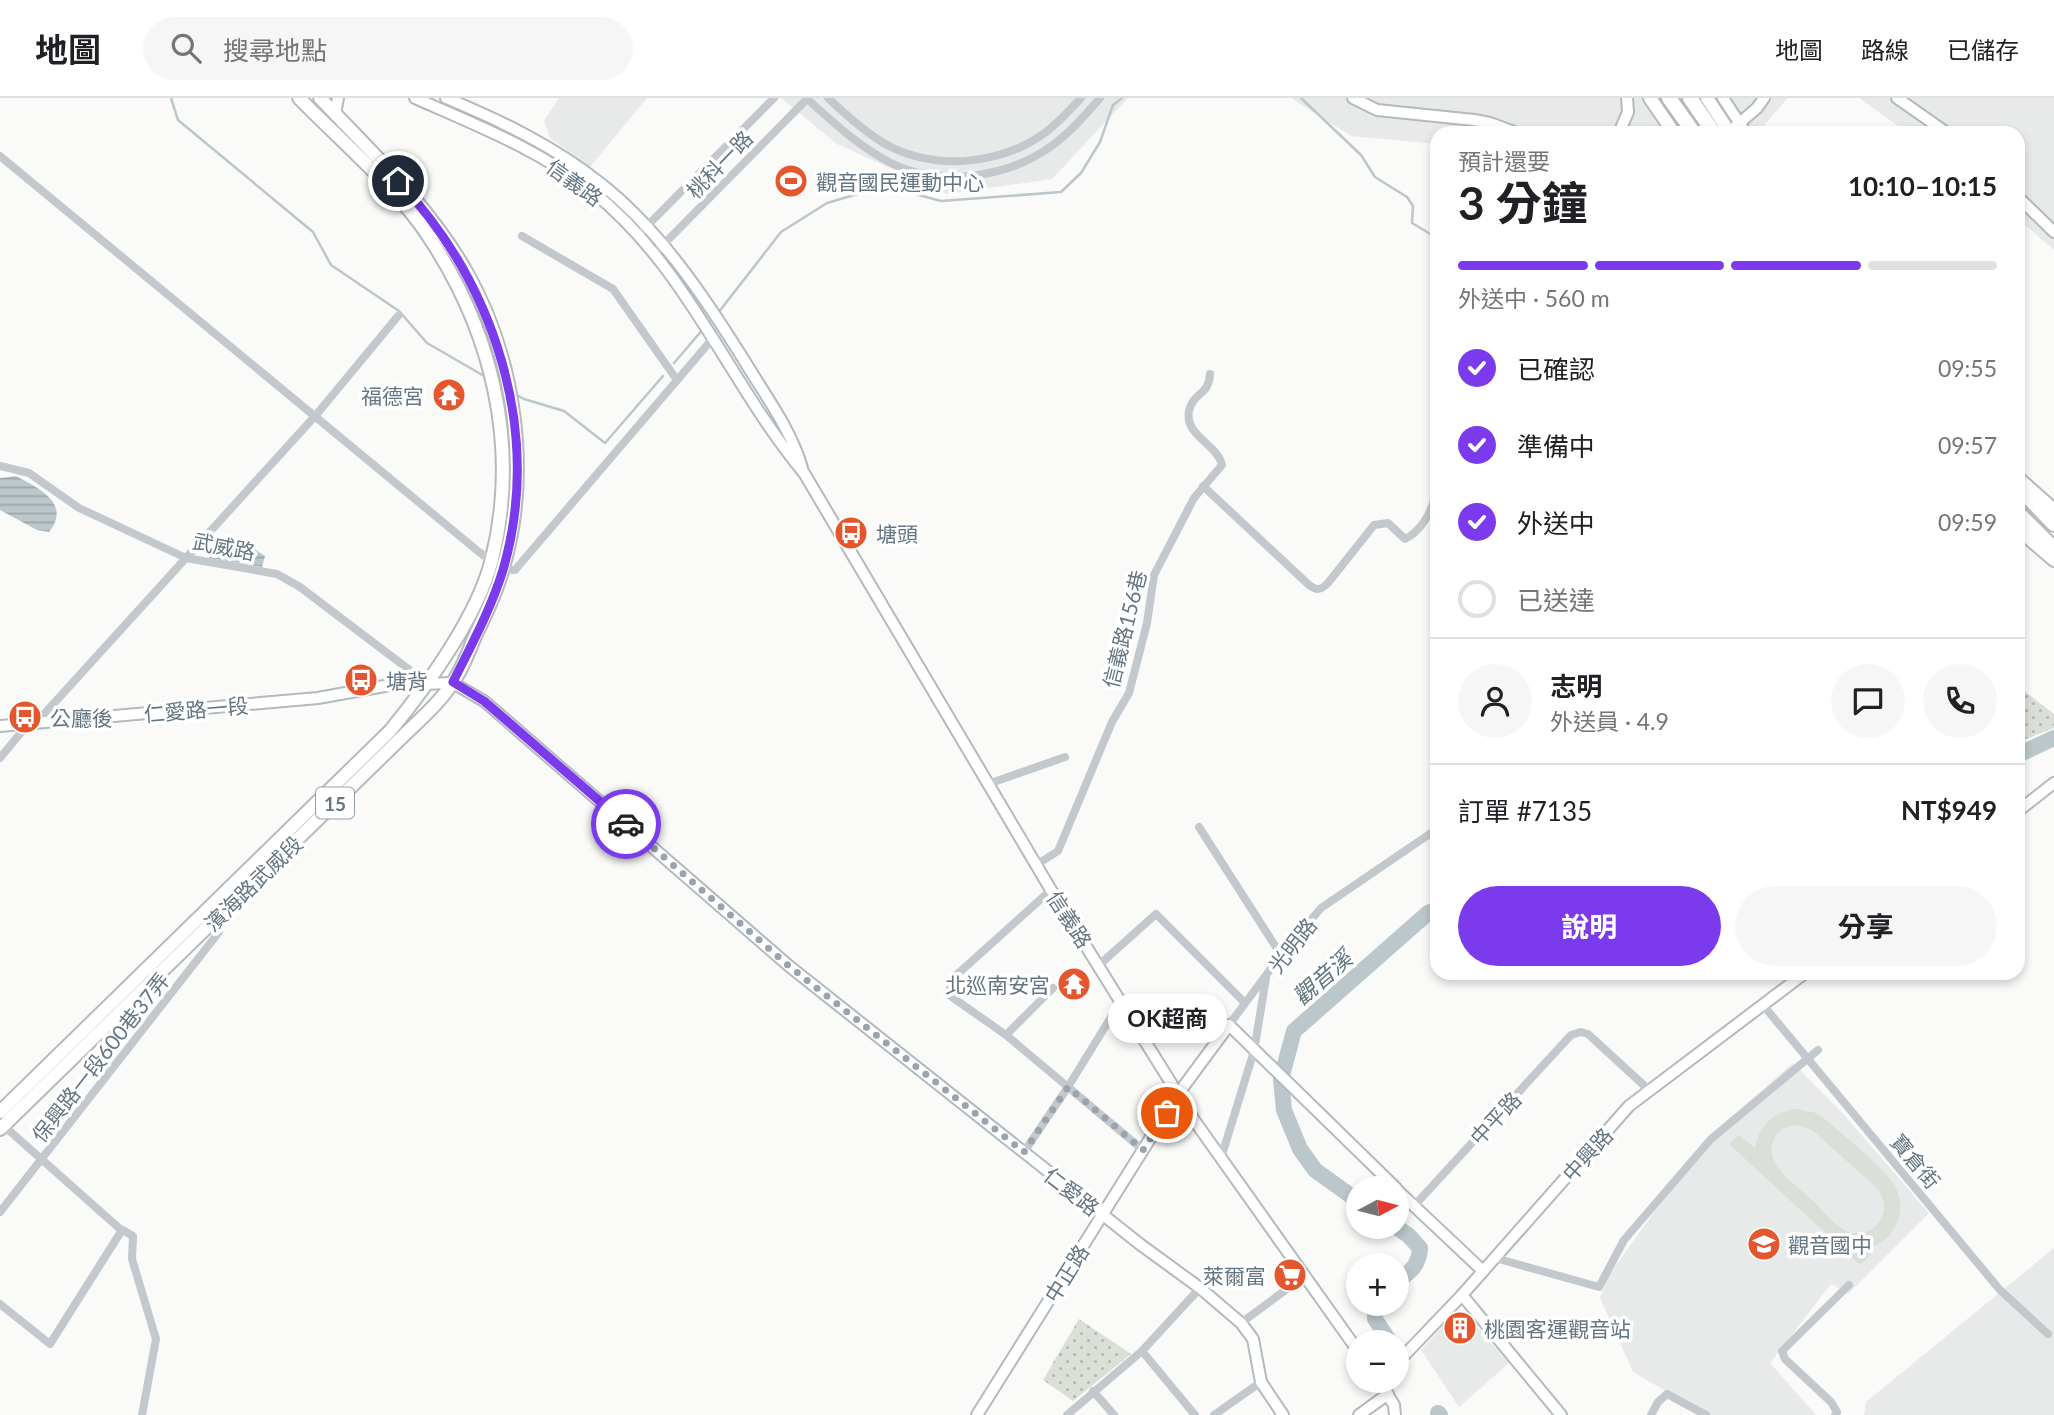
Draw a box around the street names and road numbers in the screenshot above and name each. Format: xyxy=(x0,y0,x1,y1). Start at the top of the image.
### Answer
street label: 桃科一路 xyxy=(681,125,757,203)
street label: 信義路 xyxy=(542,153,608,211)
street label: 武威路 xyxy=(191,528,257,564)
street label: 信義路156巷 xyxy=(1097,567,1151,691)
street label: 仁愛路一段 xyxy=(143,692,249,726)
road number: 15 xyxy=(316,788,354,818)
street label: 濱海路武威段 xyxy=(199,830,307,936)
street label: 信義路 xyxy=(1042,886,1098,952)
street label: 光明路 xyxy=(1263,912,1321,978)
street label: 保興路一段600巷37弄 xyxy=(26,967,174,1147)
street label: 中平路 xyxy=(1464,1086,1526,1150)
street label: 中興路 xyxy=(1557,1122,1617,1186)
street label: 寶倉街 xyxy=(1886,1129,1946,1193)
street label: 仁愛路 xyxy=(1039,1162,1105,1220)
street label: 中正路 xyxy=(1039,1240,1093,1306)

